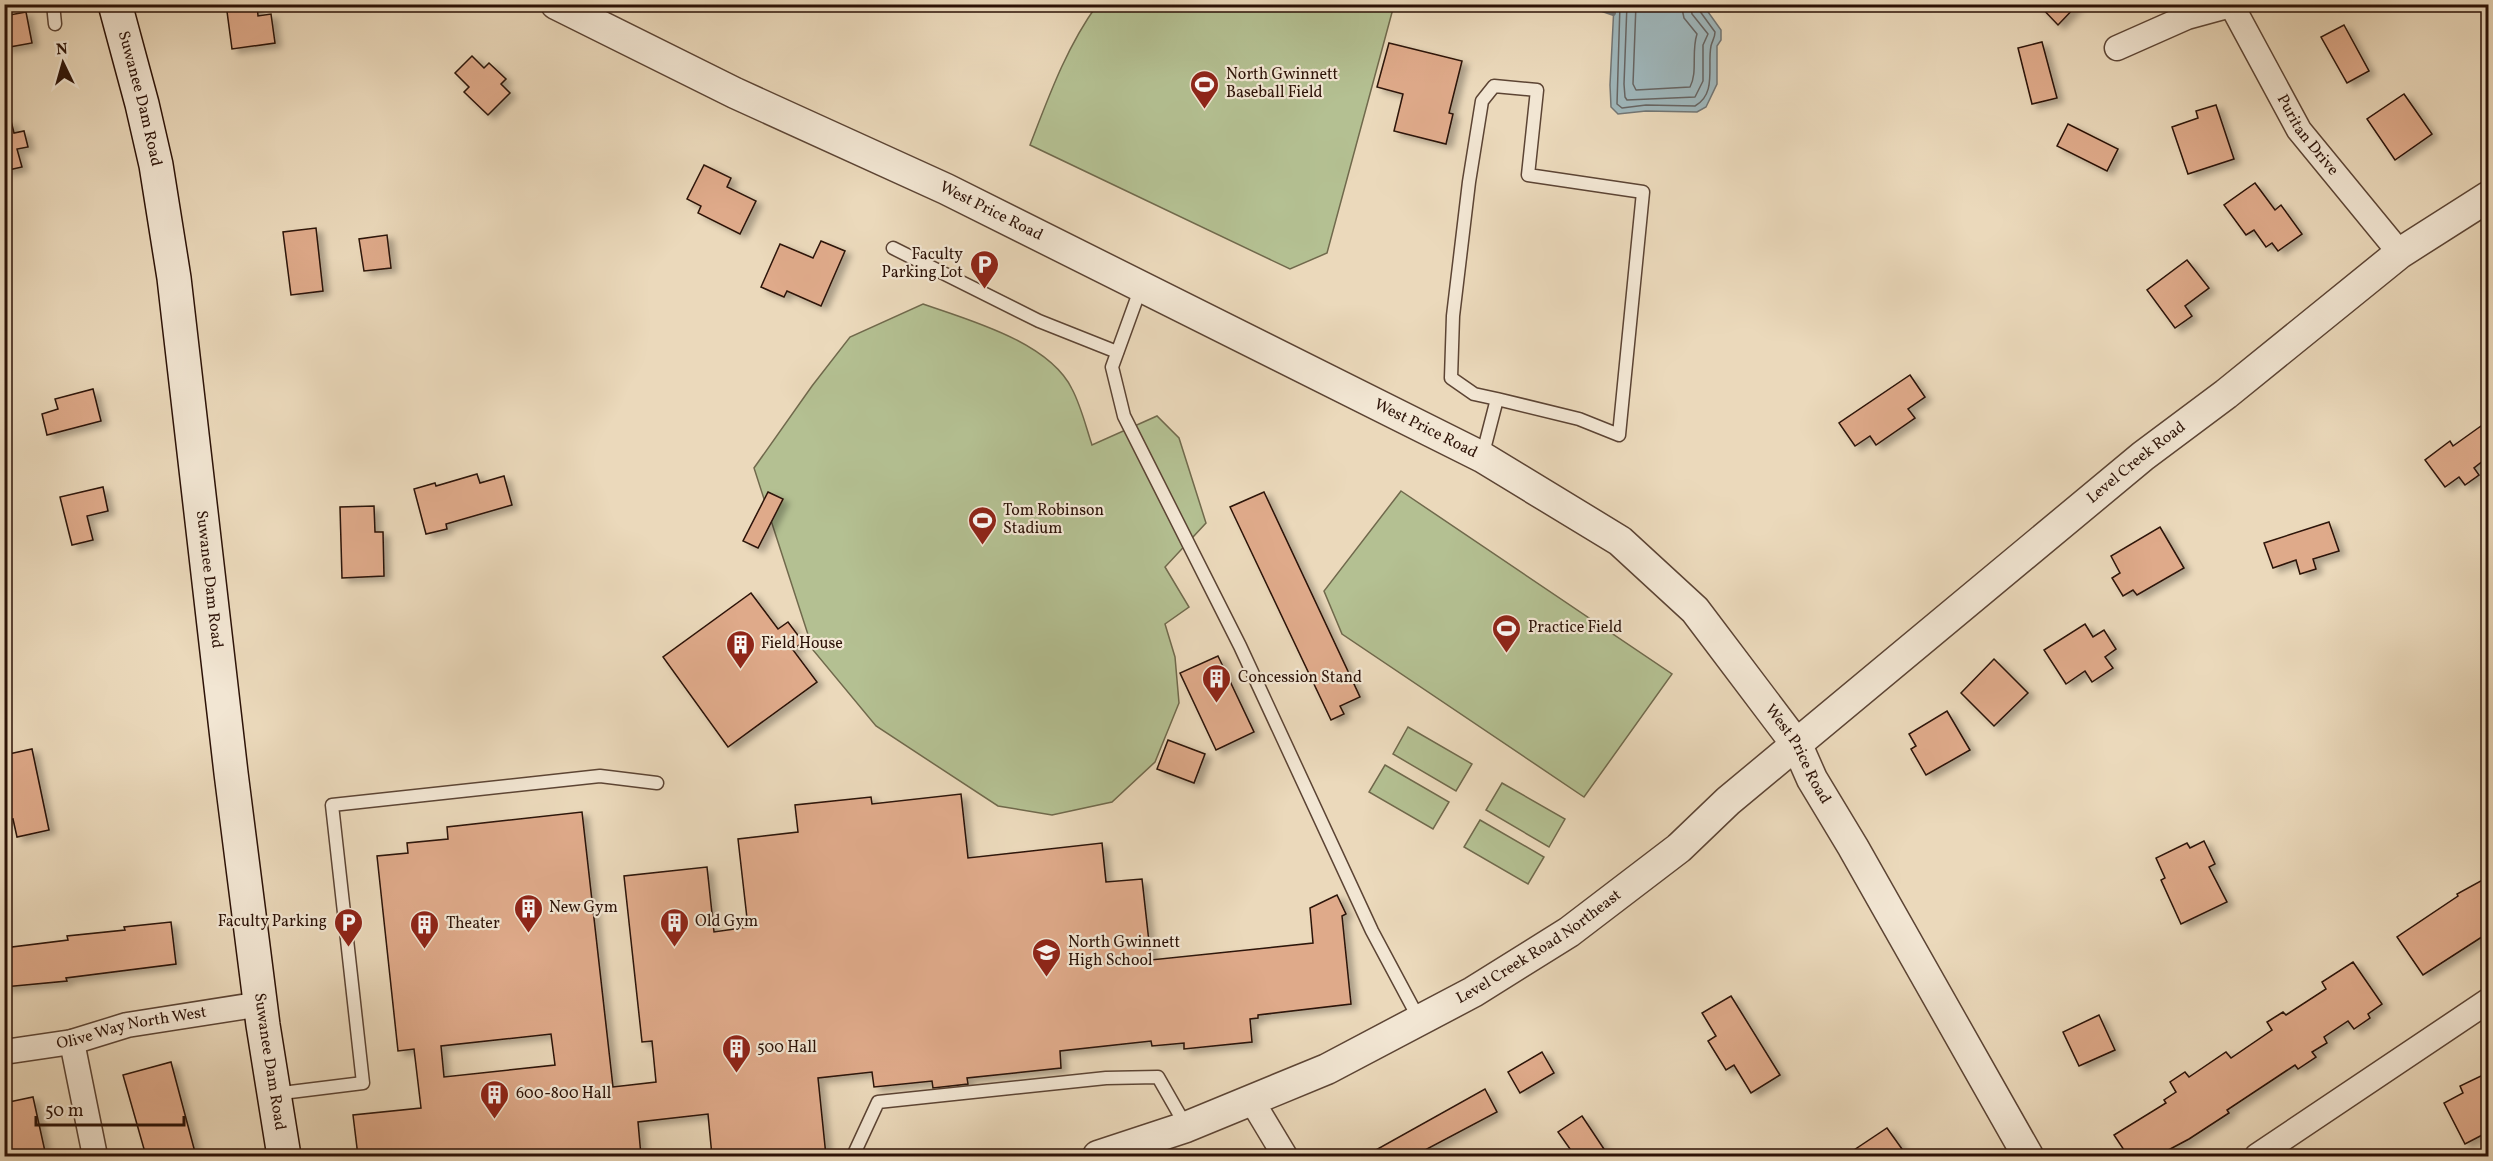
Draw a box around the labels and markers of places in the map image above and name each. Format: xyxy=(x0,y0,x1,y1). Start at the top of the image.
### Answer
place label: North Gwinnett Baseball Field xyxy=(1226,64,1338,104)
sports icon: North Gwinnett Baseball Field xyxy=(1189,68,1221,110)
place label: Faculty Parking Lot xyxy=(881,244,963,284)
parking icon: Faculty Parking Lot xyxy=(968,248,1000,290)
place label: Tom Robinson Stadium xyxy=(1003,500,1104,540)
sports icon: Tom Robinson Stadium xyxy=(966,504,998,546)
sports icon: Practice Field xyxy=(1491,612,1523,654)
place label: Practice Field xyxy=(1528,617,1622,639)
building icon: Field House xyxy=(724,628,756,670)
place label: Field House xyxy=(761,633,843,655)
building icon: Concession Stand xyxy=(1201,662,1233,704)
place label: Concession Stand xyxy=(1238,667,1362,689)
building icon: New Gym xyxy=(512,892,544,934)
place label: New Gym xyxy=(549,897,618,919)
parking icon: Faculty Parking xyxy=(332,906,364,948)
building icon: Old Gym xyxy=(658,906,690,948)
building icon: Theater xyxy=(409,908,441,950)
place label: Faculty Parking xyxy=(218,911,327,933)
place label: Old Gym xyxy=(695,911,758,933)
place label: Theater xyxy=(446,913,500,935)
place label: North Gwinnett High School xyxy=(1068,932,1180,972)
school or university icon: North Gwinnett High School xyxy=(1031,936,1063,978)
building icon: 500 Hall xyxy=(720,1032,752,1074)
place label: 500 Hall xyxy=(757,1037,817,1059)
building icon: 600-800 Hall xyxy=(479,1078,511,1120)
place label: 600-800 Hall xyxy=(516,1083,612,1105)

